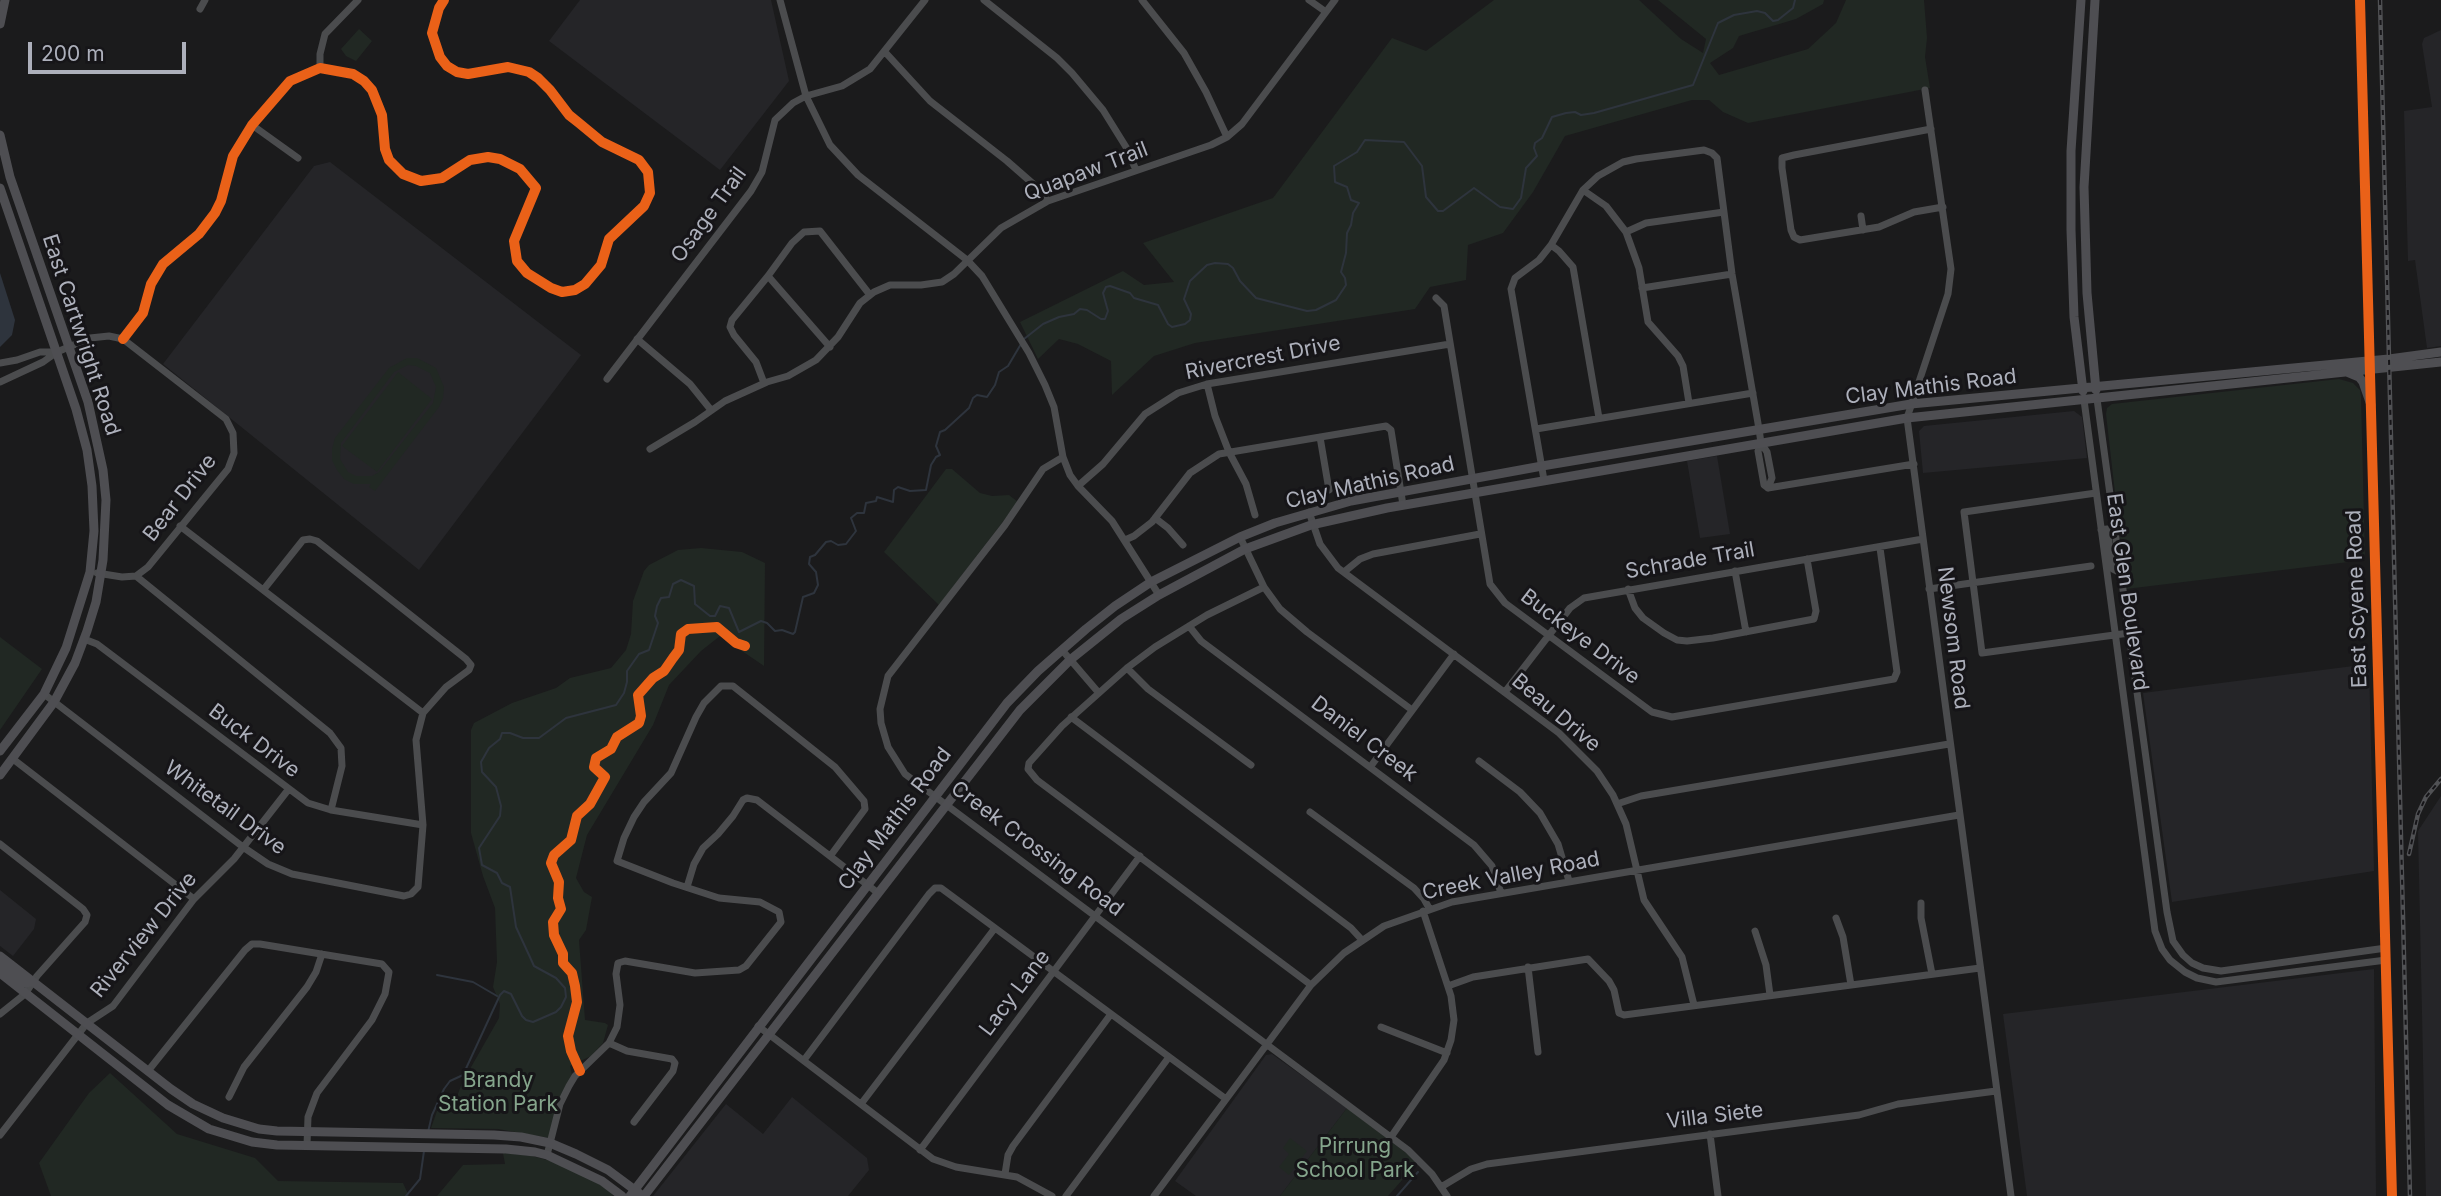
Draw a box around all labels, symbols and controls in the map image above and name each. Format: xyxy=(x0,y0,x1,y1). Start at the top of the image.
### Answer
scale bar xyxy=(32,28,189,72)
text: 200 m xyxy=(41,41,105,66)
street label: Quapaw Trail xyxy=(1021,137,1151,207)
street label: Osage Trail xyxy=(666,162,752,268)
street label: East Cartwright Road xyxy=(37,231,125,439)
street label: Rivercrest Drive xyxy=(1183,331,1343,385)
street label: Clay Mathis Road xyxy=(1844,364,2018,410)
street label: Bear Drive xyxy=(138,449,222,547)
street label: Clay Mathis Road xyxy=(1283,451,1457,515)
street label: East Glen Boulevard xyxy=(2101,492,2153,692)
street label: East Scyene Road xyxy=(2341,510,2373,688)
street label: Schrade Trail xyxy=(1623,537,1757,585)
street label: Newsom Road xyxy=(1932,565,1974,711)
street label: Buckeye Drive xyxy=(1515,584,1645,690)
street label: Beau Drive xyxy=(1506,669,1606,757)
street label: Daniel Creek xyxy=(1306,691,1422,787)
street label: Buck Drive xyxy=(203,699,305,783)
street label: Clay Mathis Road xyxy=(833,743,957,895)
street label: Whitetail Drive xyxy=(159,755,291,861)
street label: Creek Crossing Road xyxy=(946,776,1128,922)
street label: Creek Valley Road xyxy=(1420,846,1602,906)
street label: Riverview Drive xyxy=(86,867,202,1003)
street label: Lacy Lane xyxy=(974,945,1056,1041)
park label: Brandy Station Park xyxy=(438,1068,558,1118)
street label: Villa Siete xyxy=(1665,1098,1765,1134)
park label: Pirrung School Park xyxy=(1295,1134,1415,1184)

